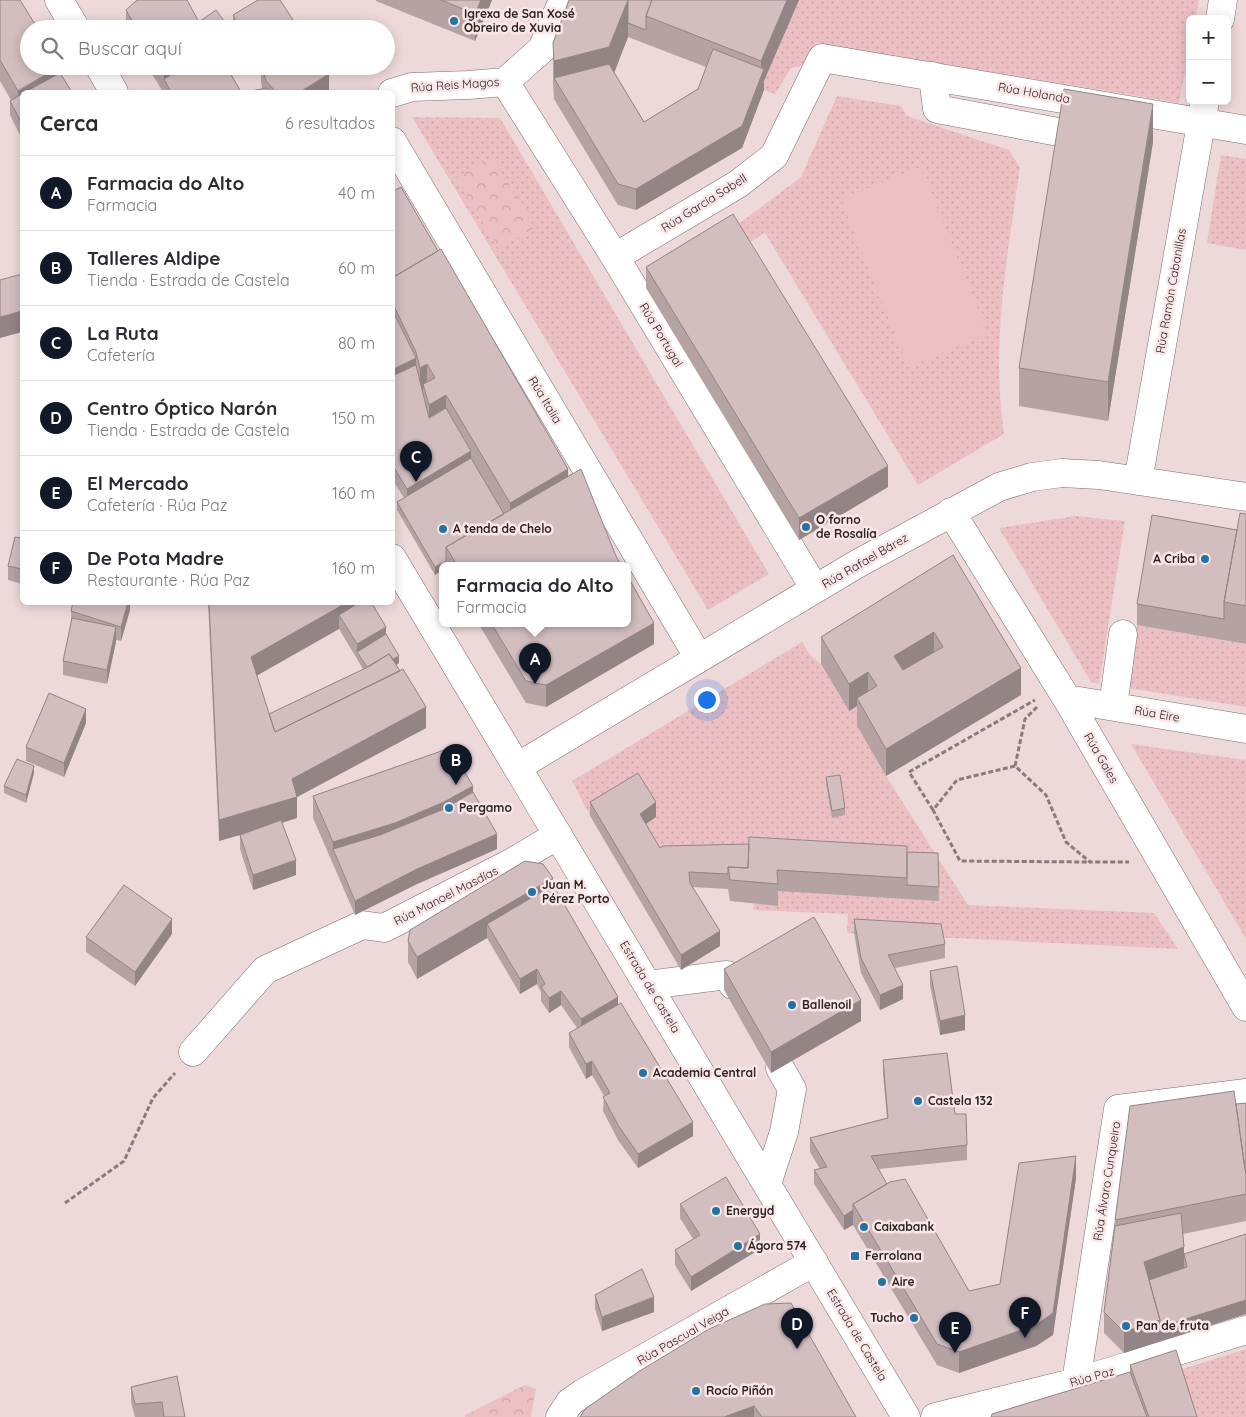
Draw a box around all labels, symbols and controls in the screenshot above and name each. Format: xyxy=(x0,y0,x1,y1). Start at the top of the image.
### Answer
place label: Igrexa de San Xosé Obreiro de Xuvia xyxy=(464,6,575,35)
marker: Igrexa de San Xosé Obreiro de Xuvia xyxy=(448,15,460,27)
map controls xyxy=(1186,15,1231,105)
button: + xyxy=(1186,15,1231,60)
search box xyxy=(20,20,395,75)
icon: search xyxy=(38,34,66,62)
text: Buscar aquí xyxy=(78,36,182,60)
button: − xyxy=(1186,60,1231,105)
street label: Rúa Reis Magos xyxy=(410,74,500,95)
street label: Rúa Holanda xyxy=(997,79,1071,106)
text: Cerca xyxy=(40,110,98,136)
text: 6 resultados xyxy=(285,113,375,133)
street label: Rúa García Sabell xyxy=(658,170,749,235)
text: Farmacia do Alto xyxy=(87,171,244,195)
text: A xyxy=(51,183,61,203)
text: 40 m xyxy=(338,183,375,203)
text: Farmacia xyxy=(87,195,157,215)
street label: Rúa Ramón Cabanillas xyxy=(1152,227,1189,355)
text: Talleres Aldipe xyxy=(87,246,220,270)
text: B xyxy=(51,258,61,278)
text: 60 m xyxy=(338,258,375,278)
text: Tienda · Estrada de Castela xyxy=(87,270,290,290)
street label: Rúa Portugal xyxy=(636,300,687,370)
text: La Ruta xyxy=(87,321,159,345)
text: C xyxy=(51,333,61,353)
text: 80 m xyxy=(338,333,375,353)
text: Cafetería xyxy=(87,345,155,365)
street label: Rúa Italia xyxy=(526,373,565,426)
text: Centro Óptico Narón xyxy=(87,396,277,420)
text: D xyxy=(50,408,62,428)
text: 150 m xyxy=(332,408,375,428)
text: Tienda · Estrada de Castela xyxy=(87,420,290,440)
pin: C xyxy=(400,441,432,482)
text: El Mercado xyxy=(87,471,189,495)
text: E xyxy=(51,483,61,503)
text: 160 m xyxy=(332,483,375,503)
text: Cafetería · Rúa Paz xyxy=(87,495,227,515)
place label: O forno de Rosalía xyxy=(816,512,877,541)
place label: A tenda de Chelo xyxy=(453,521,552,536)
marker: O forno de Rosalía xyxy=(800,521,812,533)
marker: A tenda de Chelo xyxy=(437,523,449,535)
street label: Rúa Rafael Bárez xyxy=(819,530,911,591)
text: De Pota Madre xyxy=(87,546,224,570)
place label: A Criba xyxy=(1153,551,1195,566)
marker: A Criba xyxy=(1199,553,1211,565)
text: F xyxy=(52,558,61,578)
text: 160 m xyxy=(332,558,375,578)
popup xyxy=(439,562,631,627)
text: Restaurante · Rúa Paz xyxy=(87,570,250,590)
text: Farmacia do Alto xyxy=(456,573,614,597)
text: Farmacia xyxy=(456,597,527,617)
pin: A xyxy=(519,643,551,684)
your location xyxy=(694,687,720,713)
street label: Rúa Eire xyxy=(1133,702,1181,725)
street label: Rúa Gales xyxy=(1081,730,1122,786)
pin: B xyxy=(440,744,472,785)
place label: Pergamo xyxy=(459,800,512,815)
marker: Pergamo xyxy=(443,802,455,814)
street label: Rúa Manoel Masdías xyxy=(391,863,501,928)
place label: Juan M. Pérez Porto xyxy=(542,877,610,906)
marker: Juan M. Pérez Porto xyxy=(526,886,538,898)
street label: Estrada de Castela xyxy=(617,938,684,1036)
place label: Ballenoil xyxy=(802,997,852,1012)
marker: Ballenoil xyxy=(786,999,798,1011)
place label: Academia Central xyxy=(653,1065,756,1080)
marker: Academia Central xyxy=(637,1067,649,1079)
place label: Castela 132 xyxy=(928,1093,993,1108)
marker: Castela 132 xyxy=(912,1095,924,1107)
street label: Rúa Álvaro Cunqueiro xyxy=(1090,1120,1123,1242)
place label: Energyd xyxy=(726,1203,774,1218)
marker: Energyd xyxy=(710,1205,722,1217)
place label: Caixabank xyxy=(874,1219,934,1234)
marker: Caixabank xyxy=(858,1221,870,1233)
place label: Ágora 574 xyxy=(748,1238,807,1253)
marker: Ágora 574 xyxy=(732,1240,744,1252)
place label: Ferrolana xyxy=(865,1248,922,1263)
marker: Ferrolana xyxy=(849,1250,861,1262)
place label: Aire xyxy=(892,1274,915,1289)
marker: Aire xyxy=(876,1276,888,1288)
street label: Estrada de Castela xyxy=(824,1286,891,1384)
pin: F xyxy=(1009,1297,1041,1338)
street label: Rúa Pascual Veiga xyxy=(634,1303,731,1368)
pin: D xyxy=(781,1308,813,1349)
place label: Tucho xyxy=(870,1310,904,1325)
marker: Tucho xyxy=(908,1312,920,1324)
pin: E xyxy=(939,1312,971,1353)
place label: Pan de fruta xyxy=(1136,1318,1209,1333)
marker: Pan de fruta xyxy=(1120,1320,1132,1332)
street label: Rúa Paz xyxy=(1068,1363,1116,1390)
place label: Rocío Piñón xyxy=(706,1383,773,1398)
marker: Rocío Piñón xyxy=(690,1385,702,1397)

